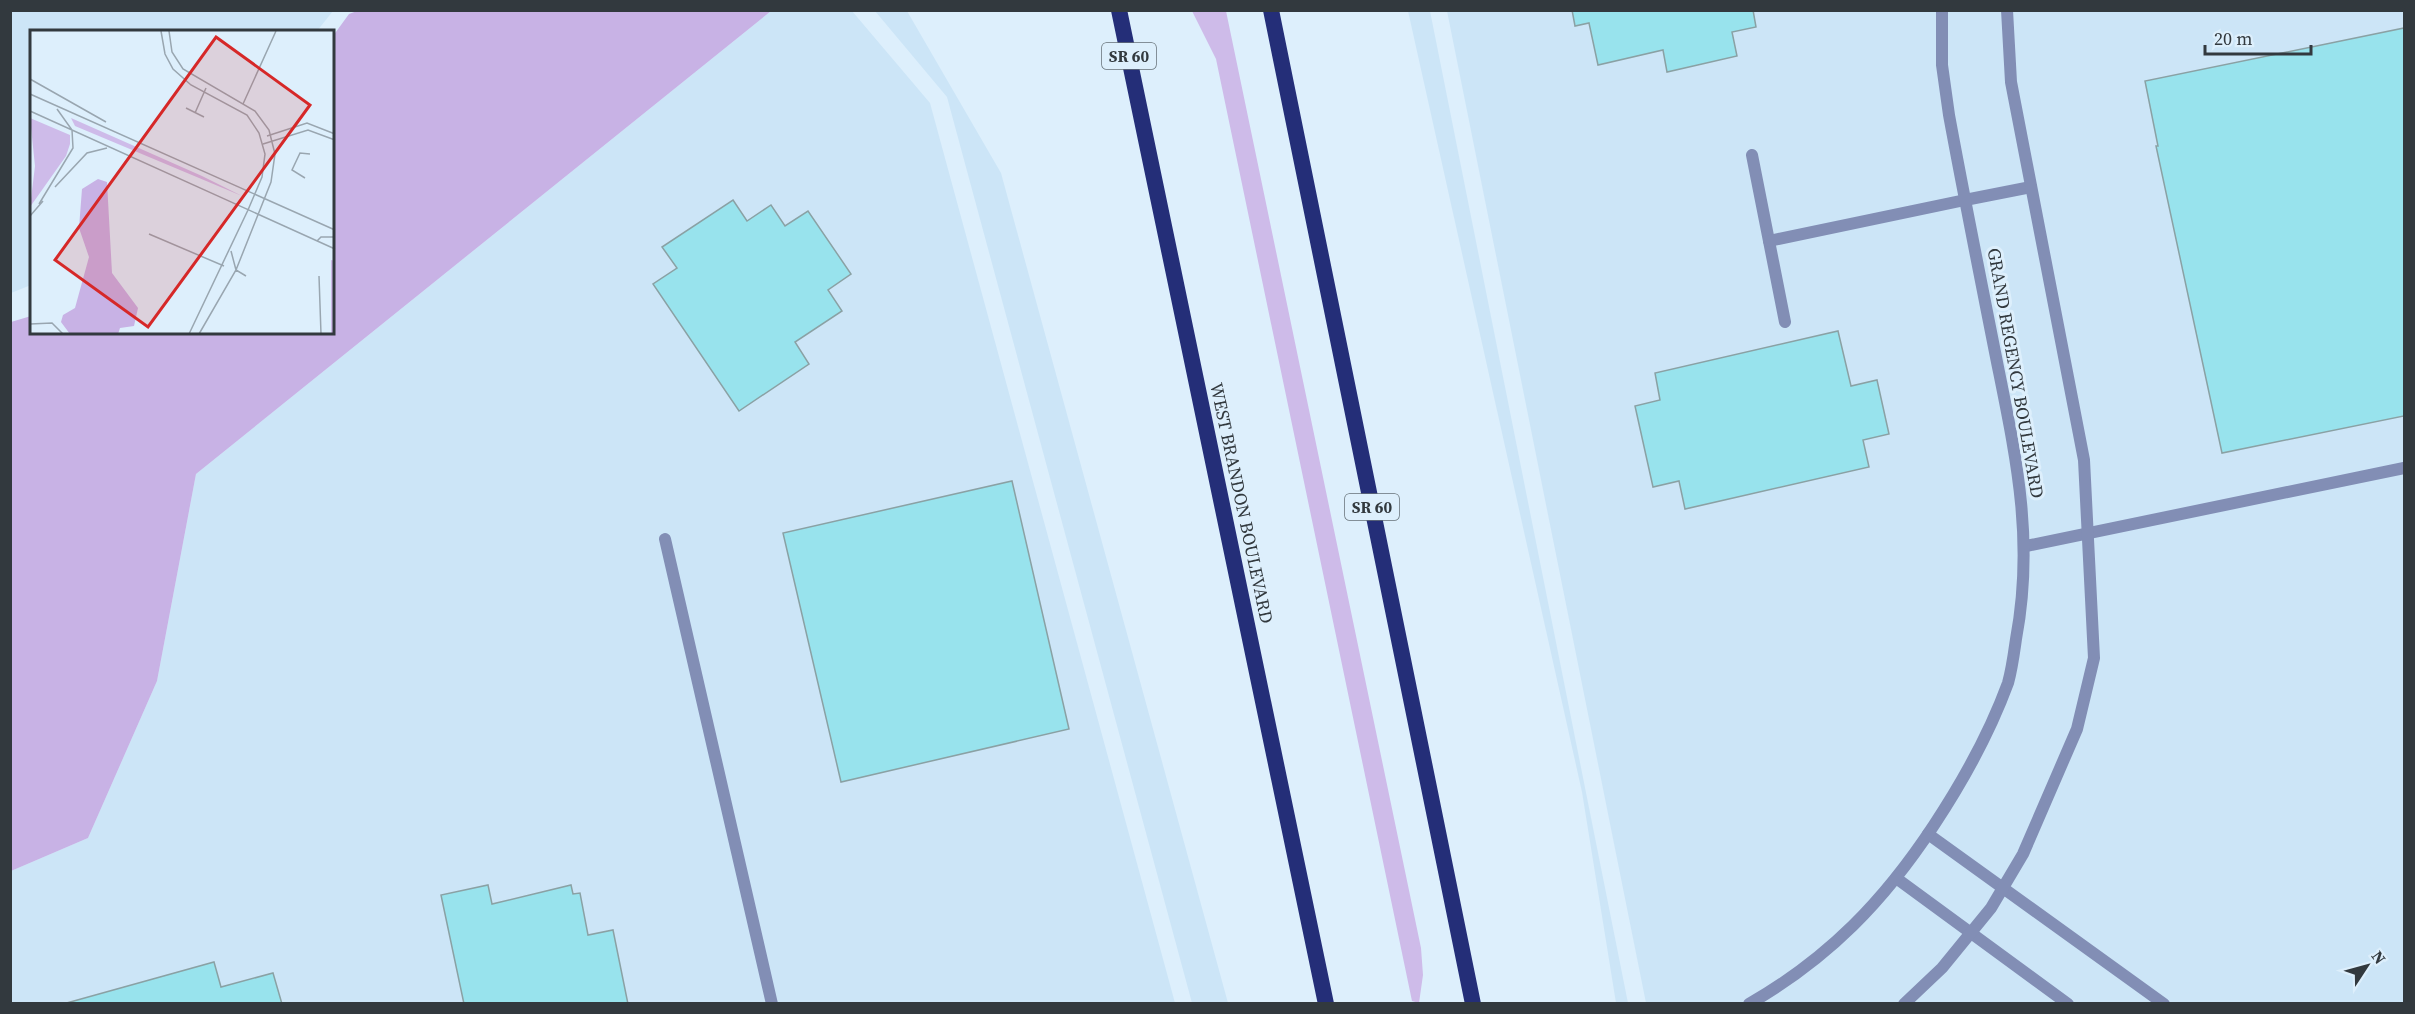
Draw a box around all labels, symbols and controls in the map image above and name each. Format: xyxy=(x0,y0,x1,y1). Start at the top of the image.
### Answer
scale bar xyxy=(2205,18,2312,56)
text: 20 m xyxy=(2214,26,2252,51)
inset map xyxy=(30,30,334,334)
road number: SR 60 xyxy=(1102,43,1156,69)
street label: GRAND REGENCY BOULEVARD xyxy=(1982,246,2050,500)
street label: WEST BRANDON BOULEVARD xyxy=(1204,380,1280,626)
road number: SR 60 xyxy=(1345,494,1399,520)
north arrow xyxy=(2337,936,2397,996)
text: N xyxy=(2367,946,2392,969)

